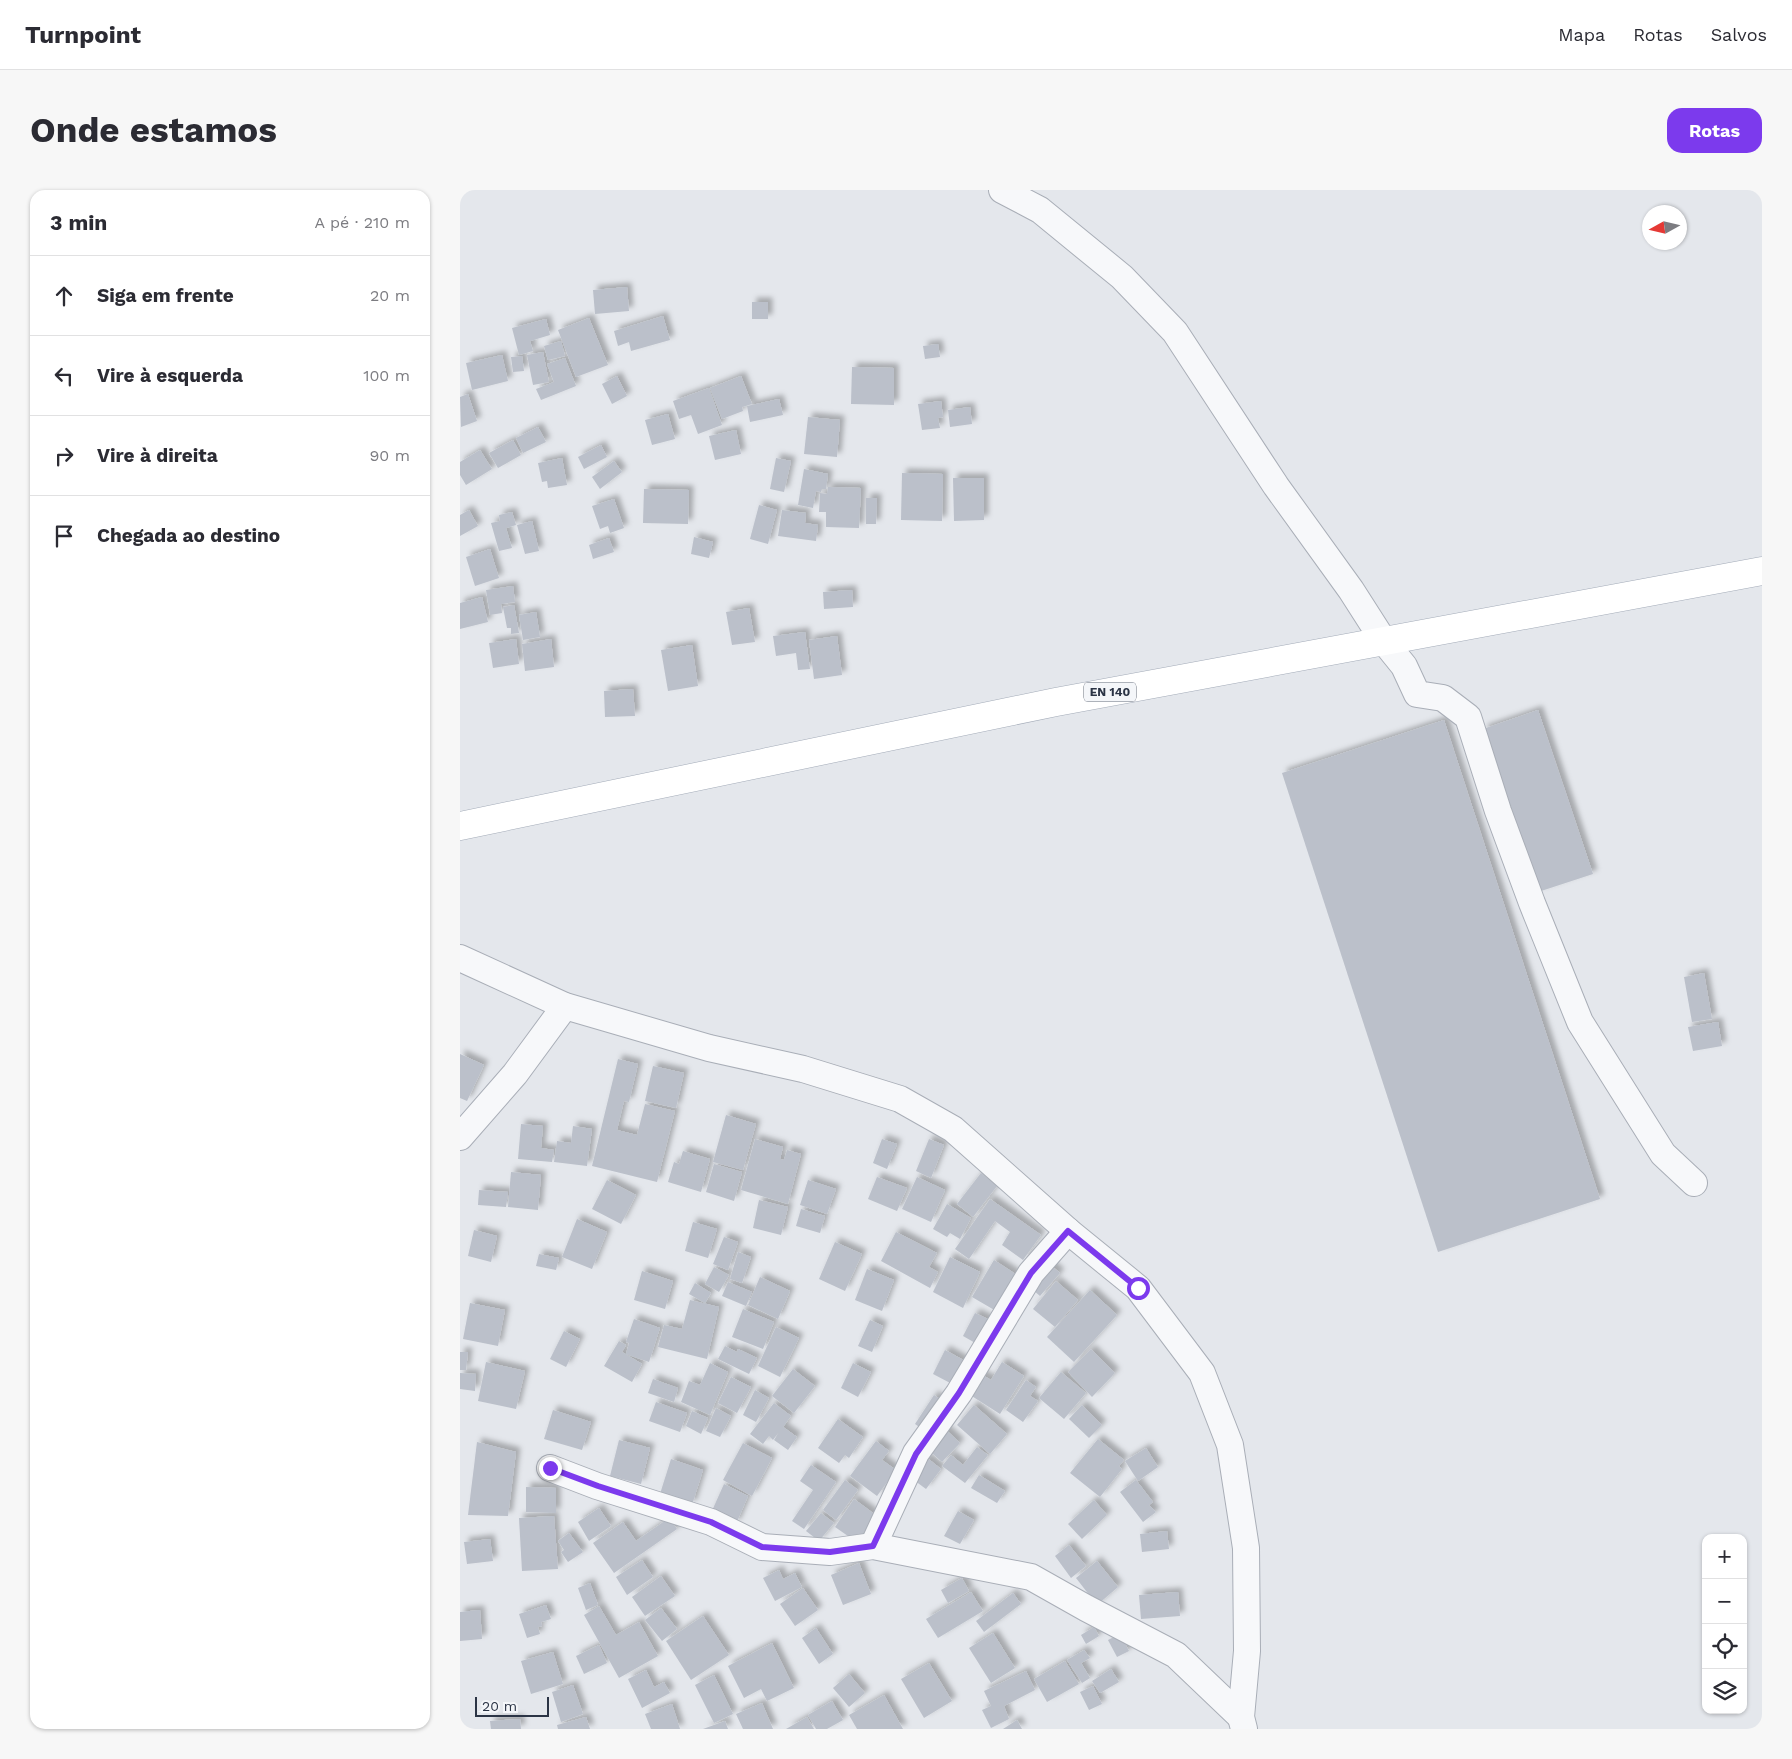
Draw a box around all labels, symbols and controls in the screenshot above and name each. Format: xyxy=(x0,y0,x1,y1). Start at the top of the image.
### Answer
text: Turnpoint xyxy=(25,21,141,49)
text: Mapa xyxy=(1558,24,1605,45)
text: Rotas xyxy=(1633,24,1683,45)
text: Salvos xyxy=(1711,24,1767,45)
button: Rotas xyxy=(1667,108,1762,153)
text: Onde estamos xyxy=(30,109,277,151)
north arrow xyxy=(1642,205,1687,250)
text: 3 min xyxy=(50,210,107,235)
text: A pé · 210 m xyxy=(315,213,410,232)
icon: ahead xyxy=(50,282,78,310)
text: Siga em frente xyxy=(97,284,234,307)
text: 20 m xyxy=(370,286,410,305)
icon: left xyxy=(50,362,78,390)
text: Vire à esquerda xyxy=(97,364,243,387)
text: 100 m xyxy=(363,366,410,385)
icon: right xyxy=(50,442,78,470)
text: Vire à direita xyxy=(97,444,218,467)
text: 90 m xyxy=(369,446,410,465)
icon: arrive xyxy=(50,522,78,550)
text: Chegada ao destino xyxy=(97,524,280,547)
road number: EN 140 xyxy=(1084,682,1136,702)
route start xyxy=(1127,1277,1150,1300)
route end xyxy=(539,1457,562,1480)
map controls xyxy=(1702,1534,1747,1714)
button: + xyxy=(1702,1534,1747,1579)
button: − xyxy=(1702,1579,1747,1624)
button: locate xyxy=(1702,1624,1747,1669)
button: layers xyxy=(1702,1669,1747,1714)
scale bar xyxy=(475,1694,549,1717)
text: 20 m xyxy=(482,1698,517,1714)

